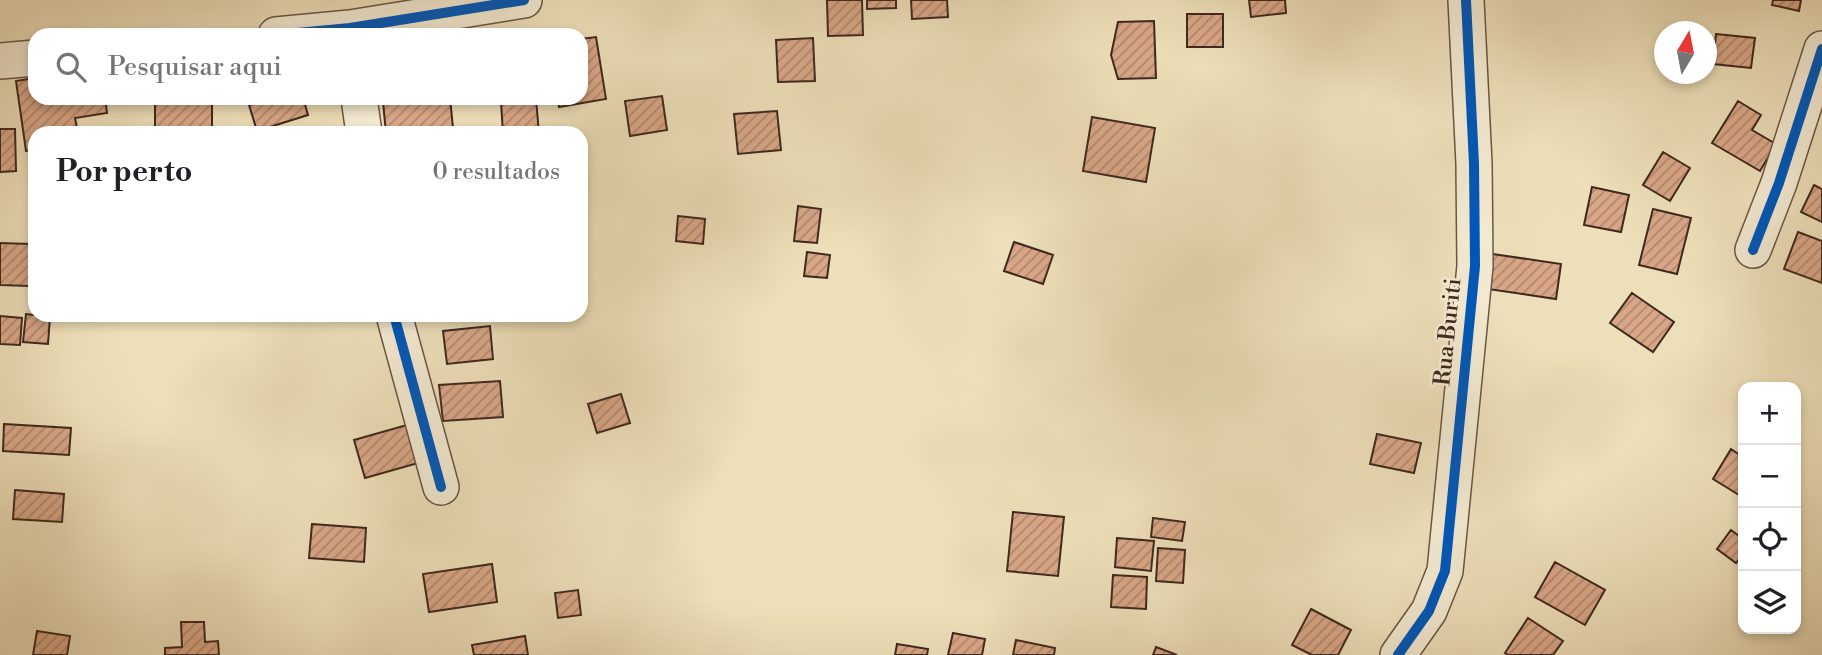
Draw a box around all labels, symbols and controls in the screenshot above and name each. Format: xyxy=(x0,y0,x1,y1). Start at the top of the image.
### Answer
north arrow xyxy=(1654,21,1717,84)
search box xyxy=(28,28,588,105)
icon: search xyxy=(52,48,90,86)
text: Pesquisar aqui xyxy=(108,51,282,83)
text: Por perto xyxy=(56,153,192,191)
text: 0 resultados xyxy=(432,158,560,186)
street label: Rua Buriti xyxy=(1428,277,1468,387)
map controls xyxy=(1738,382,1801,634)
button: + xyxy=(1738,382,1801,445)
button: − xyxy=(1738,445,1801,508)
button: locate xyxy=(1738,508,1801,571)
button: layers xyxy=(1738,571,1801,634)

